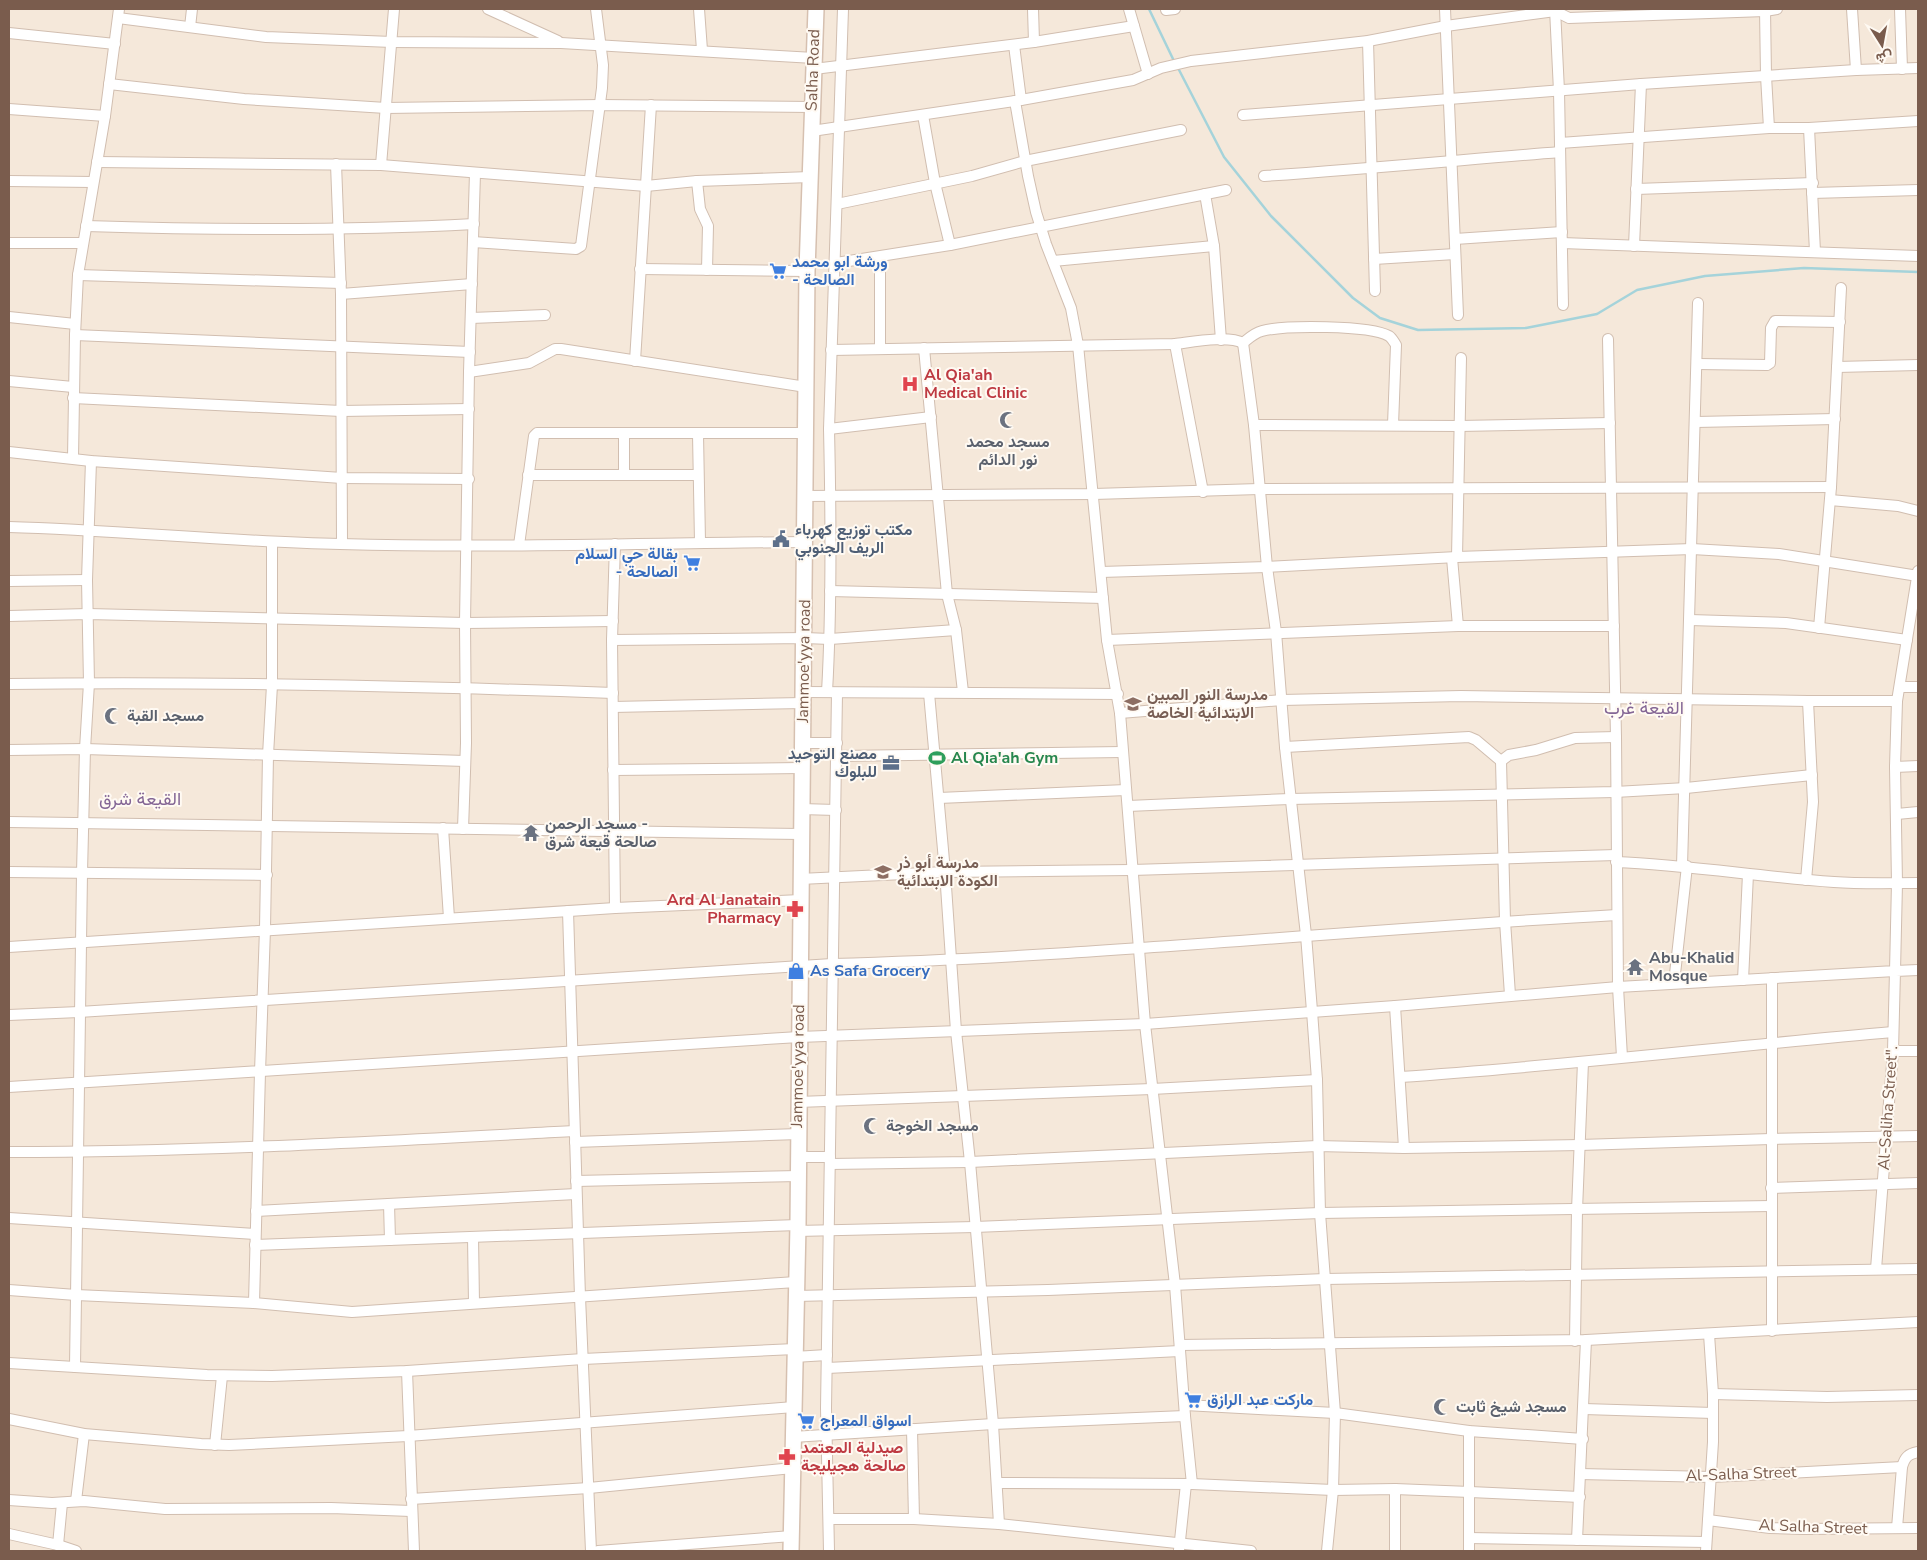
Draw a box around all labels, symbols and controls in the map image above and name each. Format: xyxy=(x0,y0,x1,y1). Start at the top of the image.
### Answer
north arrow xyxy=(1857,20,1907,70)
street label: Salha Road xyxy=(801,29,825,111)
text: ش xyxy=(1874,46,1894,68)
place label: ورشة ابو محمد - الصالحة xyxy=(792,251,888,291)
supermarket icon: ورشة ابو محمد - الصالحة xyxy=(768,261,788,281)
place label: Al Qia'ah Medical Clinic xyxy=(924,364,1027,404)
hospital icon: Al Qia'ah Medical Clinic xyxy=(900,374,920,394)
mosque icon: مسجد محمد نور الدائم xyxy=(998,410,1018,430)
place label: مسجد محمد نور الدائم xyxy=(966,431,1050,471)
place label: مكتب توزيع كهرباء الريف الجنوبي xyxy=(795,519,913,561)
public building icon: مكتب توزيع كهرباء الريف الجنوبي xyxy=(771,529,791,549)
place label: بقالة حي السلام - الصالحة xyxy=(575,543,678,583)
supermarket icon: بقالة حي السلام - الصالحة xyxy=(682,553,702,573)
street label: Jammoe'yya road xyxy=(792,599,816,724)
place label: مدرسة النور المبين الابتدائية الخاصة xyxy=(1147,684,1268,724)
school or university icon: مدرسة النور المبين الابتدائية الخاصة xyxy=(1123,694,1143,714)
district label: القيعة غرب xyxy=(1604,696,1684,720)
place label: مسجد القبة xyxy=(127,705,204,727)
mosque icon: مسجد القبة xyxy=(103,706,123,726)
place label: مصنع التوحيد للبلوك xyxy=(788,743,877,783)
place label: Al Qia'ah Gym xyxy=(951,747,1058,769)
sports icon: Al Qia'ah Gym xyxy=(927,748,947,768)
office icon: مصنع التوحيد للبلوك xyxy=(881,753,901,773)
district label: القيعة شرق xyxy=(99,787,181,811)
place label: مسجد الرحمن - صالحة قيعة شرق xyxy=(545,813,657,853)
temple icon: مسجد الرحمن - صالحة قيعة شرق xyxy=(521,823,541,843)
place label: مدرسة أبو ذر الكودة الابتدائية xyxy=(896,852,998,892)
school or university icon: مدرسة أبو ذر الكودة الابتدائية xyxy=(873,862,893,882)
place label: Ard Al Janatain Pharmacy xyxy=(667,889,782,929)
pharmacy icon: Ard Al Janatain Pharmacy xyxy=(785,899,805,919)
place label: Abu-Khalid Mosque xyxy=(1649,947,1734,987)
temple icon: Abu-Khalid Mosque xyxy=(1625,957,1645,977)
place label: As Safa Grocery xyxy=(810,960,931,982)
shop icon: As Safa Grocery xyxy=(786,961,806,981)
street label: Jammoe'yya road xyxy=(786,1004,810,1129)
street label: Al-Saliha Street". xyxy=(1873,1045,1903,1171)
place label: مسجد الخوجة xyxy=(886,1115,979,1137)
mosque icon: مسجد الخوجة xyxy=(862,1116,882,1136)
place label: ماركت عبد الرازق xyxy=(1207,1389,1313,1411)
supermarket icon: ماركت عبد الرازق xyxy=(1183,1390,1203,1410)
place label: مسجد شيخ ثابت xyxy=(1456,1396,1567,1418)
mosque icon: مسجد شيخ ثابت xyxy=(1432,1397,1452,1417)
place label: اسواق المعراج xyxy=(820,1410,912,1432)
supermarket icon: اسواق المعراج xyxy=(796,1411,816,1431)
place label: صيدلية المعتمد صالحة هجيليجة xyxy=(801,1437,906,1477)
pharmacy icon: صيدلية المعتمد صالحة هجيليجة xyxy=(777,1447,797,1467)
street label: Al-Salha Street xyxy=(1685,1461,1797,1487)
street label: Al Salha Street xyxy=(1758,1514,1868,1540)

